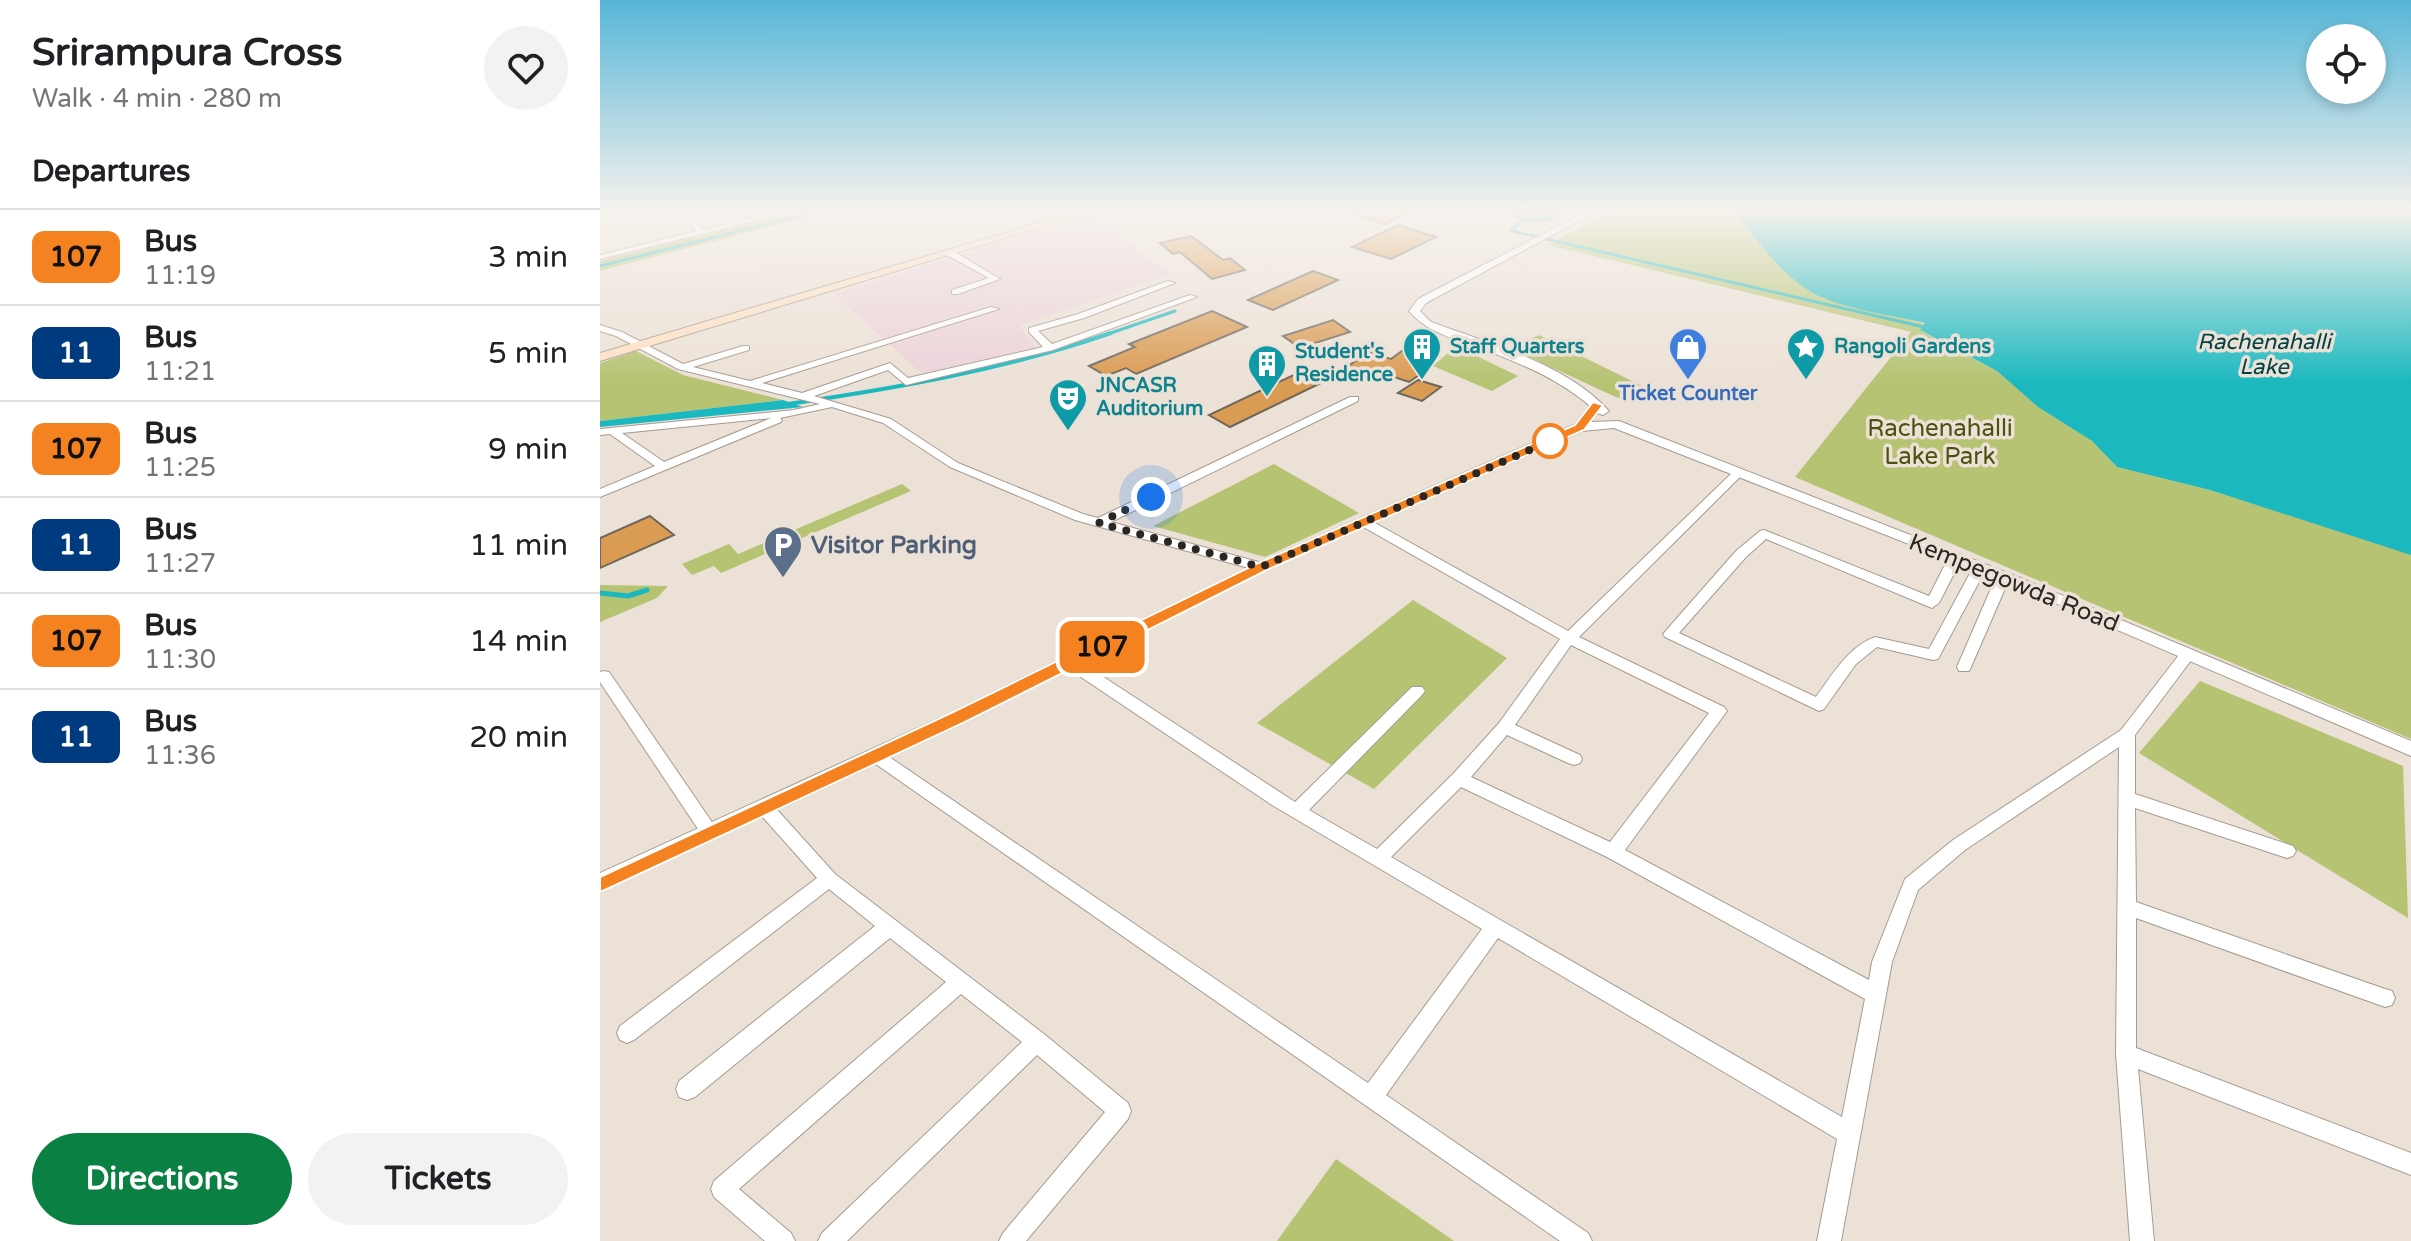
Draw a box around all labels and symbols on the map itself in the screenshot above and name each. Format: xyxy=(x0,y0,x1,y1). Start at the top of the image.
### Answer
building icon: Staff Quarters xyxy=(1401,326,1443,381)
shop icon: Ticket Counter xyxy=(1667,326,1709,381)
place icon: Rangoli Gardens xyxy=(1785,326,1827,381)
water label: Rachenahalli Lake xyxy=(2197,329,2333,380)
place label: Staff Quarters xyxy=(1450,335,1585,359)
place label: Rangoli Gardens xyxy=(1834,335,1991,359)
place label: Student's Residence xyxy=(1295,340,1393,387)
building icon: Student's Residence xyxy=(1246,343,1288,398)
place label: JNCASR Auditorium xyxy=(1095,374,1203,421)
theatre icon: JNCASR Auditorium xyxy=(1047,377,1089,432)
place label: Ticket Counter xyxy=(1618,382,1758,406)
park label: Rachenahalli Lake Park xyxy=(1867,414,2013,471)
unlabelled marker xyxy=(1533,424,1567,458)
your location xyxy=(1131,477,1171,517)
parking icon: Visitor Parking xyxy=(762,524,804,579)
street label: Kempegowda Road xyxy=(1905,528,2123,638)
place label: Visitor Parking xyxy=(811,531,977,560)
line badge: 107 xyxy=(1056,621,1148,673)

